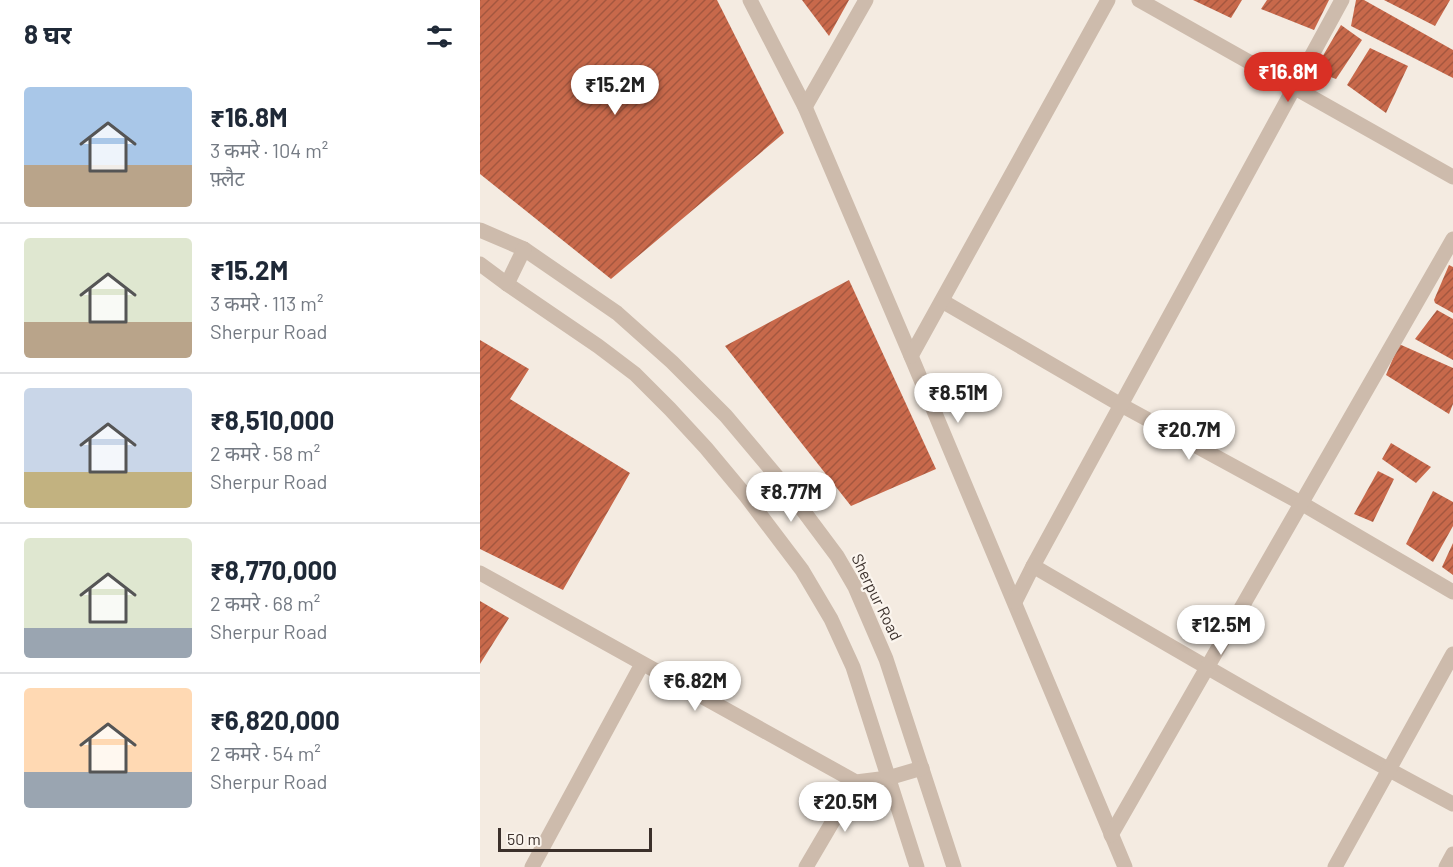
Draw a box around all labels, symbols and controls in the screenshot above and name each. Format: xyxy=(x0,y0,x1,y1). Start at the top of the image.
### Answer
text: 8 घर xyxy=(24,18,72,49)
icon: filters xyxy=(423,20,456,53)
pin: ₹16.8M xyxy=(1239,52,1337,103)
text: ₹16.8M xyxy=(1258,59,1318,83)
pin: ₹15.2M xyxy=(566,65,664,116)
text: ₹15.2M xyxy=(585,72,645,96)
text: ₹16.8M xyxy=(210,101,288,132)
icon: home xyxy=(72,111,144,183)
text: 3 कमरे · 104 m² xyxy=(210,138,328,162)
text: फ़्लैट xyxy=(210,166,245,190)
text: ₹15.2M xyxy=(210,254,288,285)
icon: home xyxy=(72,262,144,334)
text: 3 कमरे · 113 m² xyxy=(210,291,323,315)
text: Sherpur Road xyxy=(210,319,328,343)
pin: ₹8.51M xyxy=(909,373,1007,424)
text: ₹8.51M xyxy=(928,380,988,404)
text: ₹8,510,000 xyxy=(210,404,334,435)
pin: ₹20.7M xyxy=(1140,410,1238,461)
icon: home xyxy=(72,412,144,484)
text: ₹20.7M xyxy=(1157,417,1221,441)
text: 2 कमरे · 58 m² xyxy=(210,441,320,465)
text: Sherpur Road xyxy=(210,469,328,493)
pin: ₹8.77M xyxy=(742,472,840,523)
text: ₹8.77M xyxy=(760,479,822,503)
street label: Sherpur Road xyxy=(848,550,907,643)
text: ₹8,770,000 xyxy=(210,554,337,585)
icon: home xyxy=(72,562,144,634)
text: 2 कमरे · 68 m² xyxy=(210,591,320,615)
pin: ₹12.5M xyxy=(1172,605,1270,656)
text: ₹12.5M xyxy=(1191,612,1251,636)
text: Sherpur Road xyxy=(210,619,328,643)
pin: ₹6.82M xyxy=(646,661,744,712)
text: ₹6.82M xyxy=(663,668,727,692)
text: ₹6,820,000 xyxy=(210,704,340,735)
icon: home xyxy=(72,712,144,784)
text: 2 कमरे · 54 m² xyxy=(210,741,321,765)
text: Sherpur Road xyxy=(210,769,328,793)
pin: ₹20.5M xyxy=(796,782,894,833)
text: ₹20.5M xyxy=(813,789,877,813)
scale bar xyxy=(498,825,652,852)
text: 50 m xyxy=(507,829,541,848)

